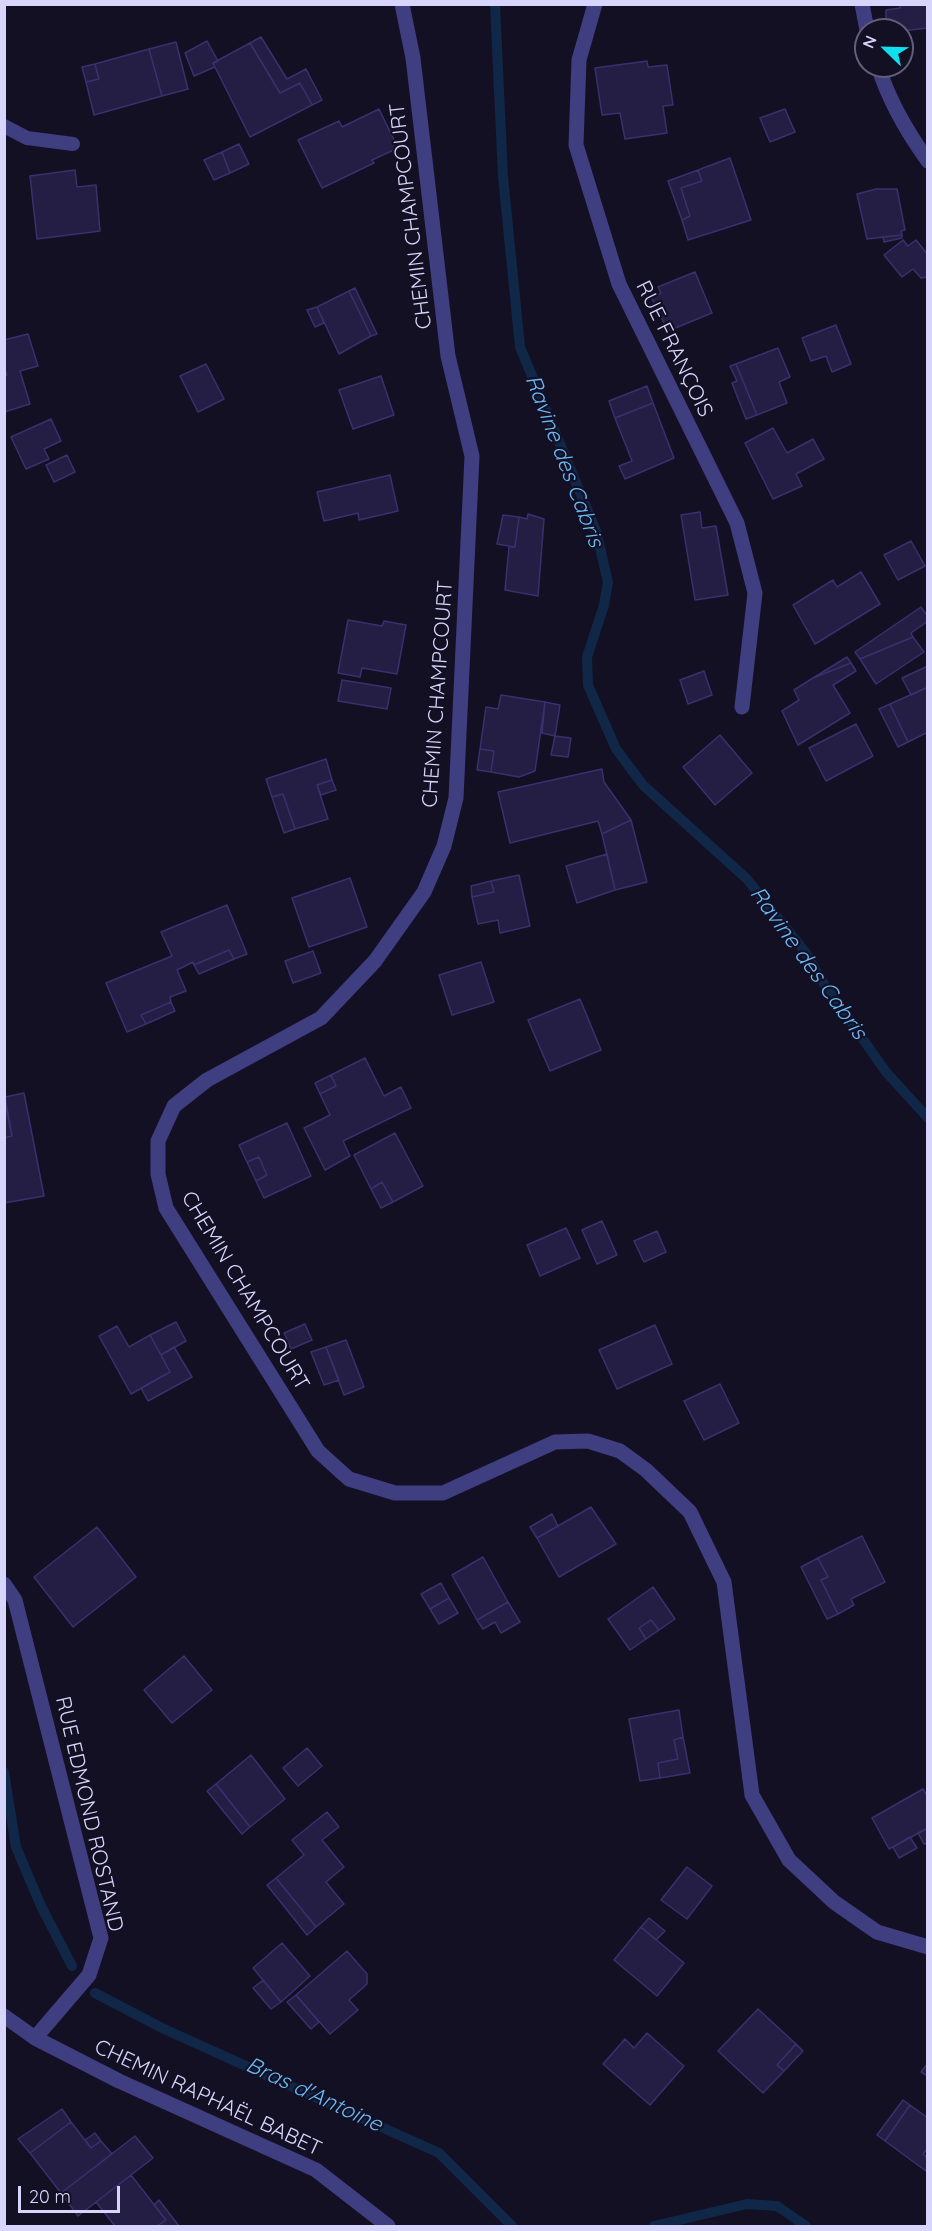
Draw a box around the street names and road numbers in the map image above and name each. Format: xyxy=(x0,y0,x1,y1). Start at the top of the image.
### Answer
street label: CHEMIN CHAMPCOURT xyxy=(385,101,437,331)
street label: RUE FRANÇOIS xyxy=(630,277,718,421)
street label: CHEMIN CHAMPCOURT xyxy=(417,579,459,809)
street label: CHEMIN CHAMPCOURT xyxy=(176,1187,314,1395)
street label: RUE EDMOND ROSTAND xyxy=(50,1694,128,1934)
street label: CHEMIN RAPHAËL BABET xyxy=(90,2034,326,2162)

